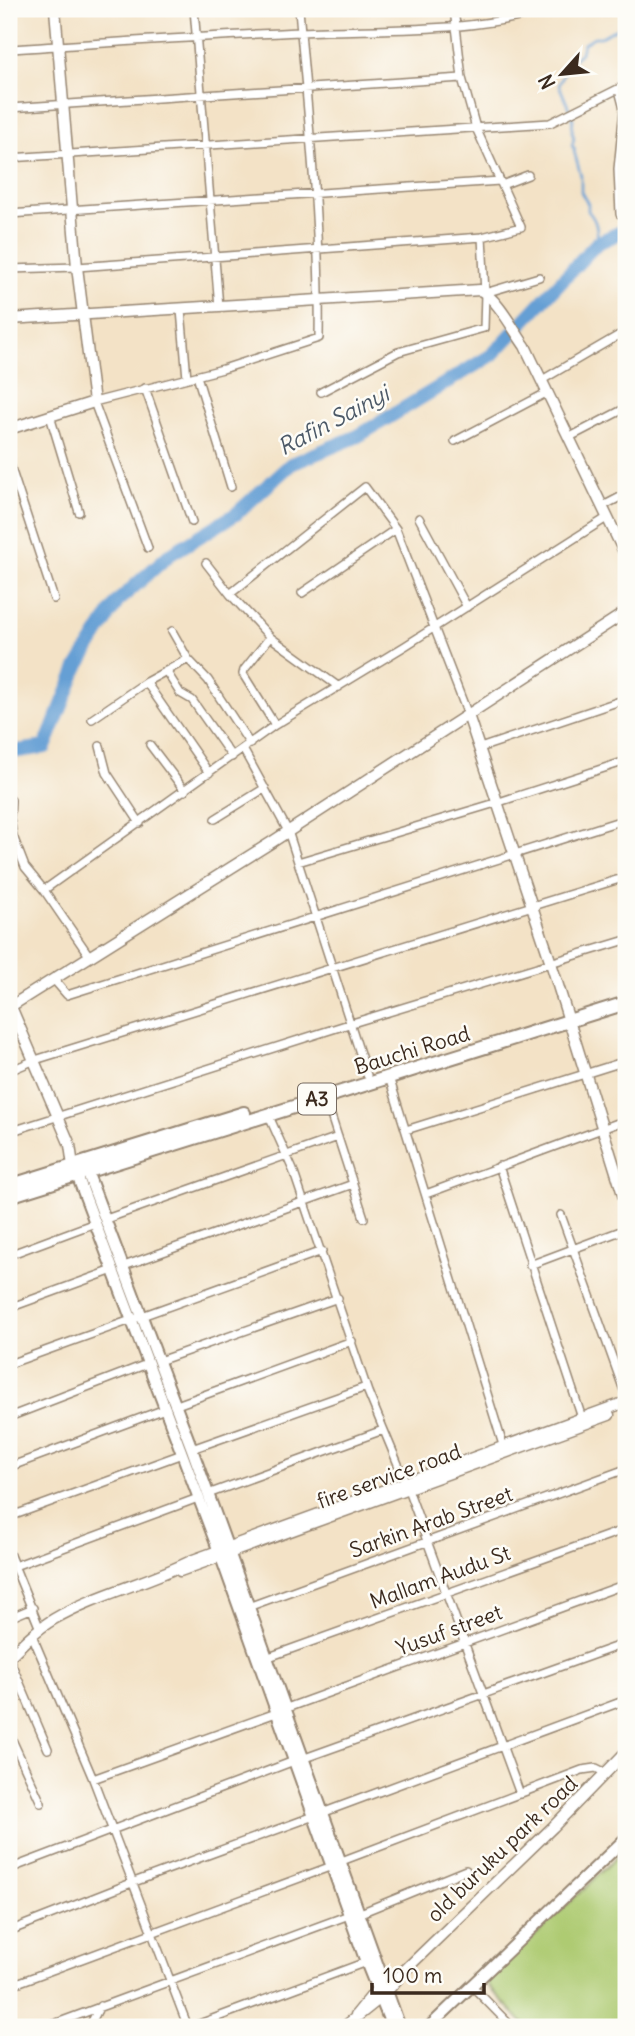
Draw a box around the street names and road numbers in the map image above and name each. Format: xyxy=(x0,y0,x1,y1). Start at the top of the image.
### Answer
street label: Bauchi Road xyxy=(351,1020,473,1080)
road number: A3 xyxy=(298,1084,336,1114)
street label: fire service road xyxy=(313,1437,465,1515)
street label: Sarkin Arab Street xyxy=(346,1480,516,1564)
street label: Mallam Audu St xyxy=(366,1539,514,1615)
street label: Yusuf street xyxy=(392,1598,506,1662)
street label: old buruku park road xyxy=(421,1770,583,1928)

